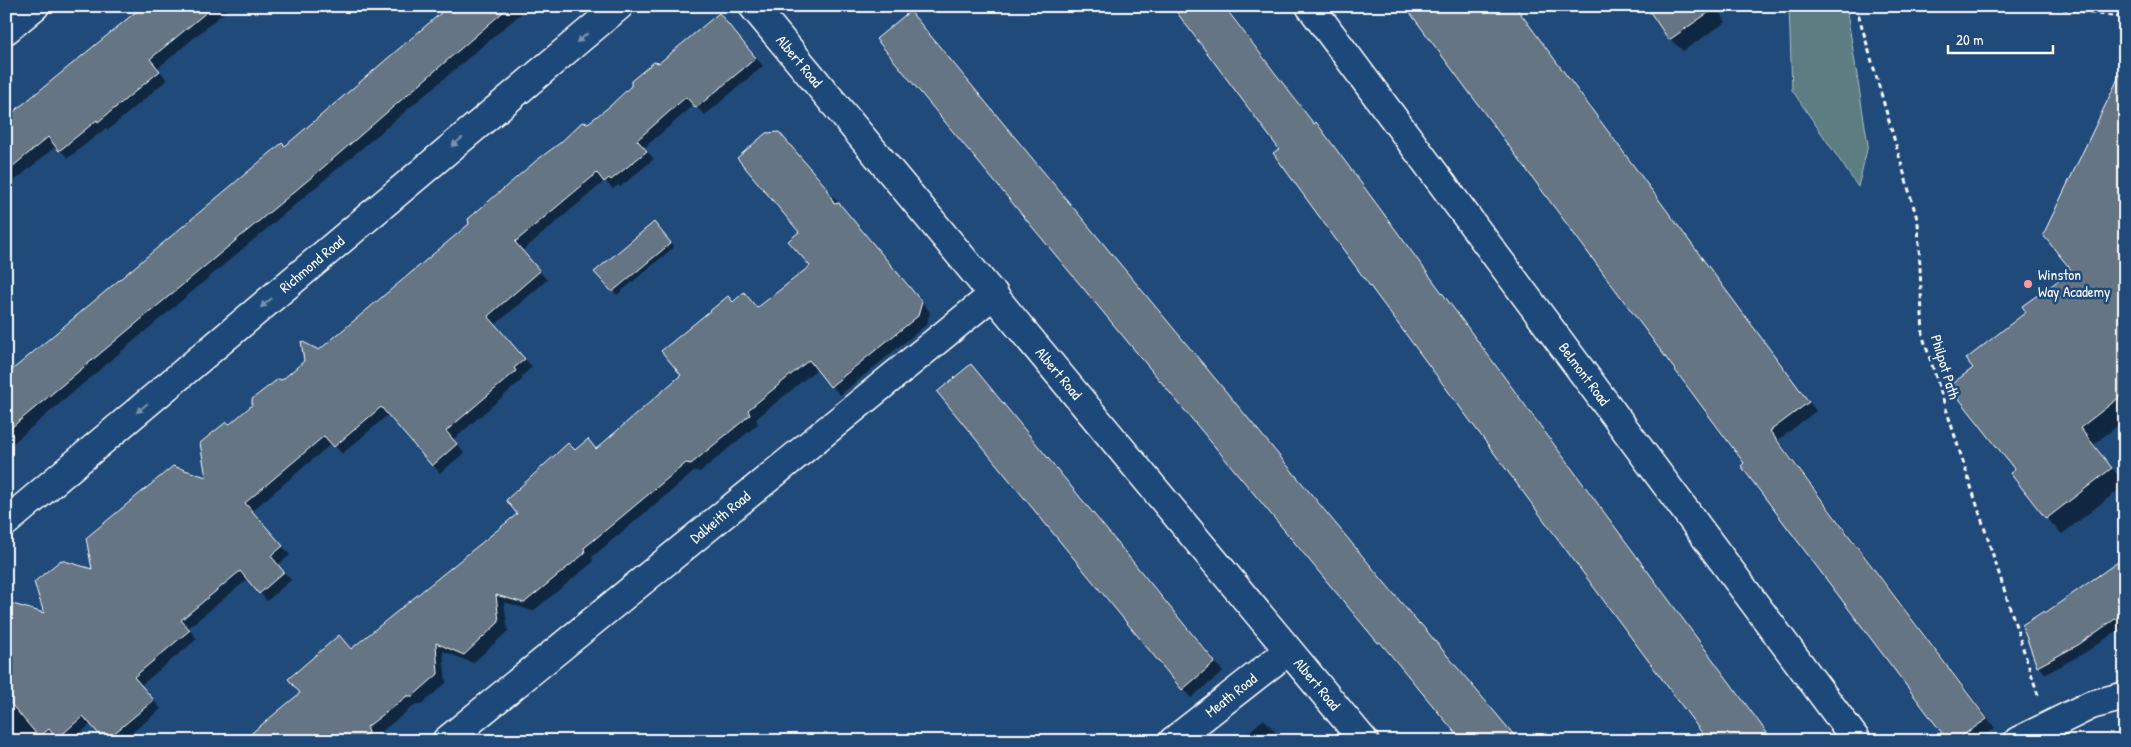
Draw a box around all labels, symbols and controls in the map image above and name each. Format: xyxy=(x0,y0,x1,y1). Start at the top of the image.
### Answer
scale bar xyxy=(1948,22,2054,54)
text: 20 m xyxy=(1956,29,1983,50)
street label: Albert Road xyxy=(771,30,828,92)
one-way arrow xyxy=(575,32,588,43)
one-way arrow xyxy=(451,137,464,148)
street label: Richmond Road xyxy=(275,230,349,298)
place label: Winston Way Academy xyxy=(2038,264,2110,302)
marker: Winston Way Academy xyxy=(2022,278,2034,290)
one-way arrow xyxy=(260,298,273,309)
street label: Philpot Path xyxy=(1926,332,1965,402)
street label: Belmont Road xyxy=(1554,338,1615,410)
street label: Albert Road xyxy=(1031,343,1087,404)
one-way arrow xyxy=(136,403,149,414)
street label: Dalkeith Road xyxy=(685,486,755,548)
street label: Albert Road xyxy=(1289,653,1345,715)
street label: Meath Road xyxy=(1201,668,1261,722)

